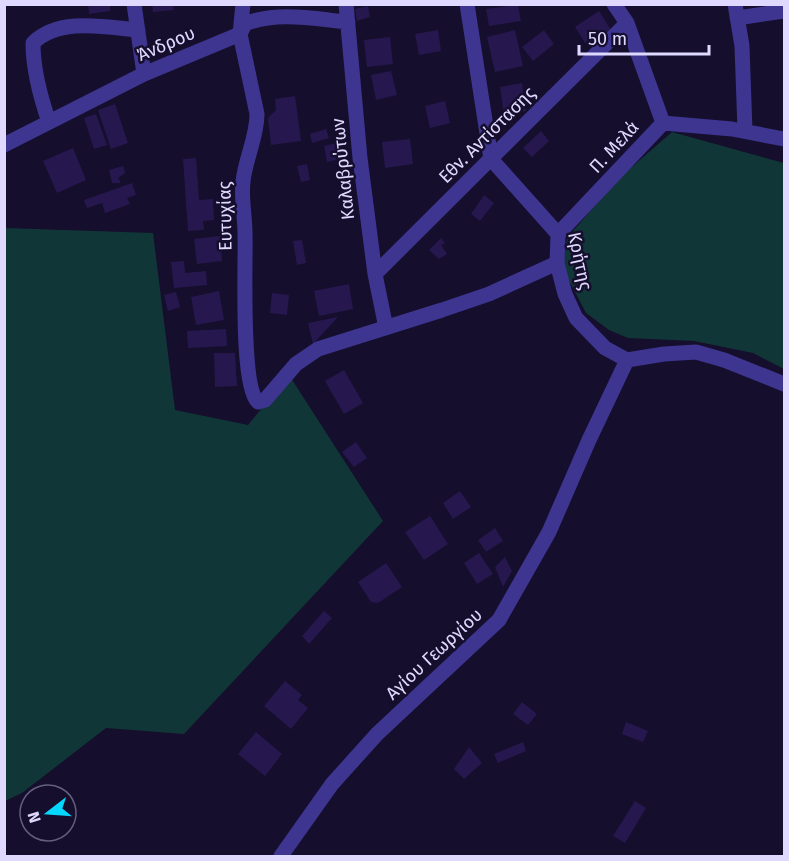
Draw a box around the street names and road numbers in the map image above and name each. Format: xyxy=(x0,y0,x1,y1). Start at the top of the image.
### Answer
street label: Άνδρου xyxy=(134,22,198,66)
street label: Εθν. Αντίστασης xyxy=(434,82,540,188)
street label: Π. Μελά xyxy=(584,116,644,178)
street label: Καλαβρύτων xyxy=(327,117,359,221)
street label: Ευτυχίας xyxy=(213,180,237,251)
street label: Κρήτης xyxy=(563,230,597,293)
street label: Αγίου Γεωργίου xyxy=(381,604,487,704)

